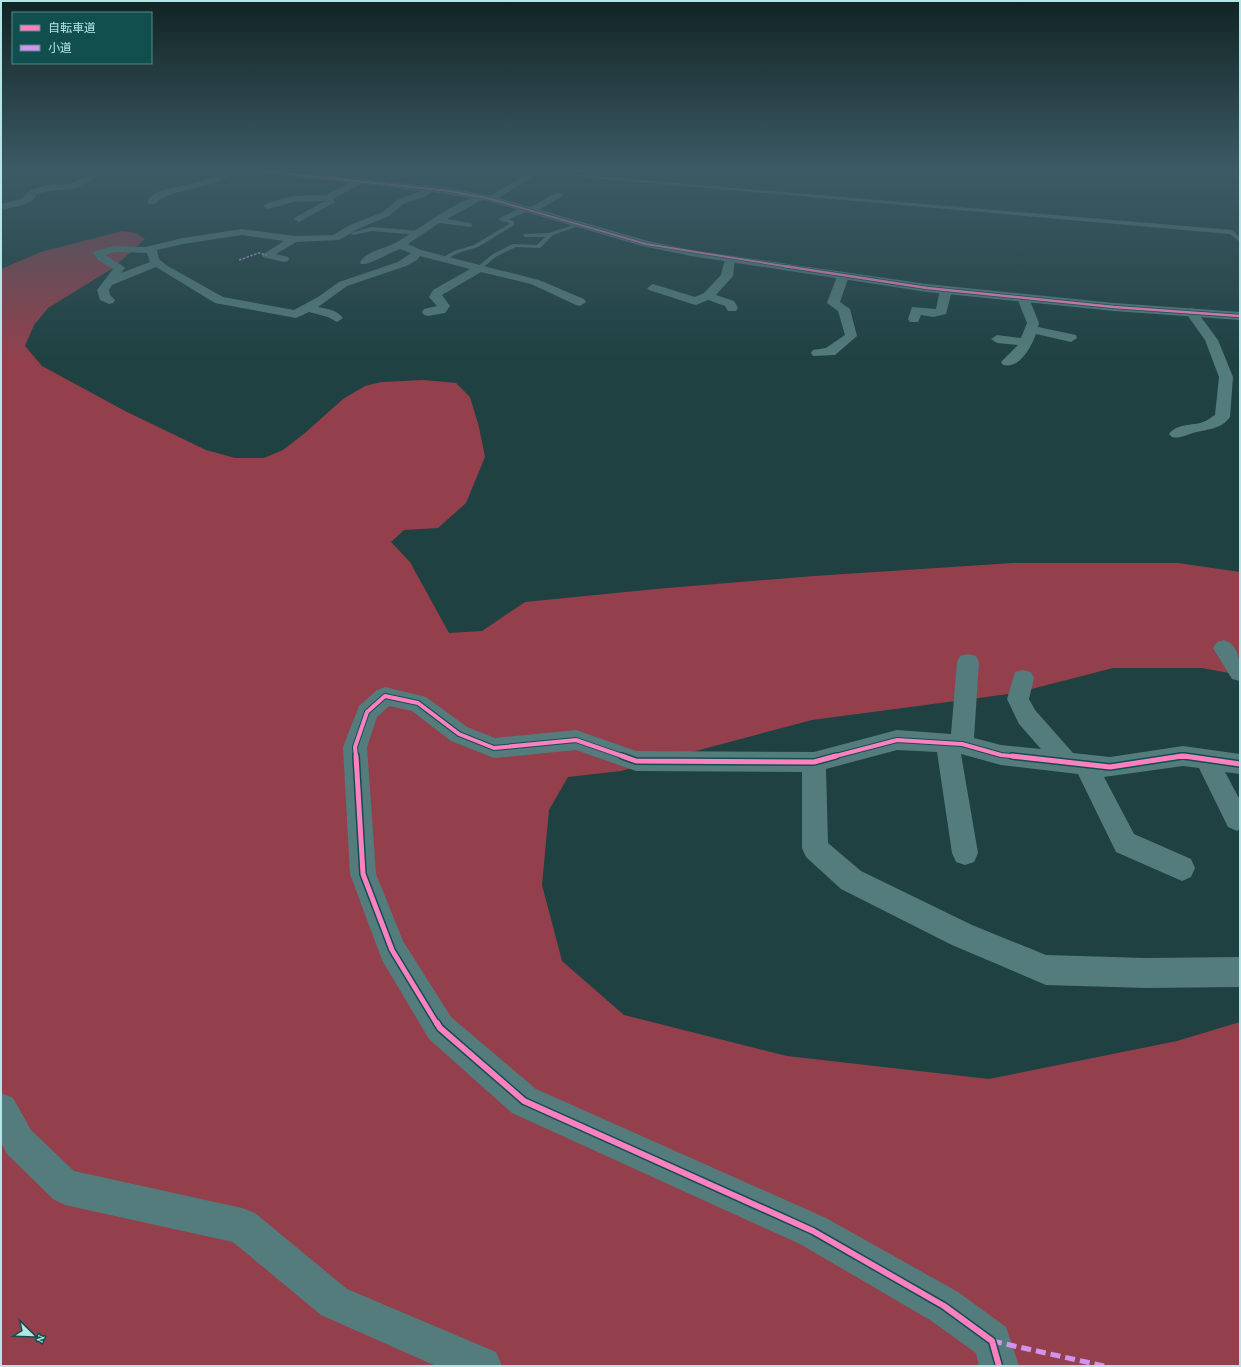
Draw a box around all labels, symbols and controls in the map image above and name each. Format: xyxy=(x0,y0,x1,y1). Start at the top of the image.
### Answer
legend xyxy=(12,12,152,64)
text: 自転車道 xyxy=(48,21,96,35)
text: 小道 xyxy=(48,41,72,55)
north arrow xyxy=(12,1315,52,1355)
text: N xyxy=(34,1333,48,1345)

